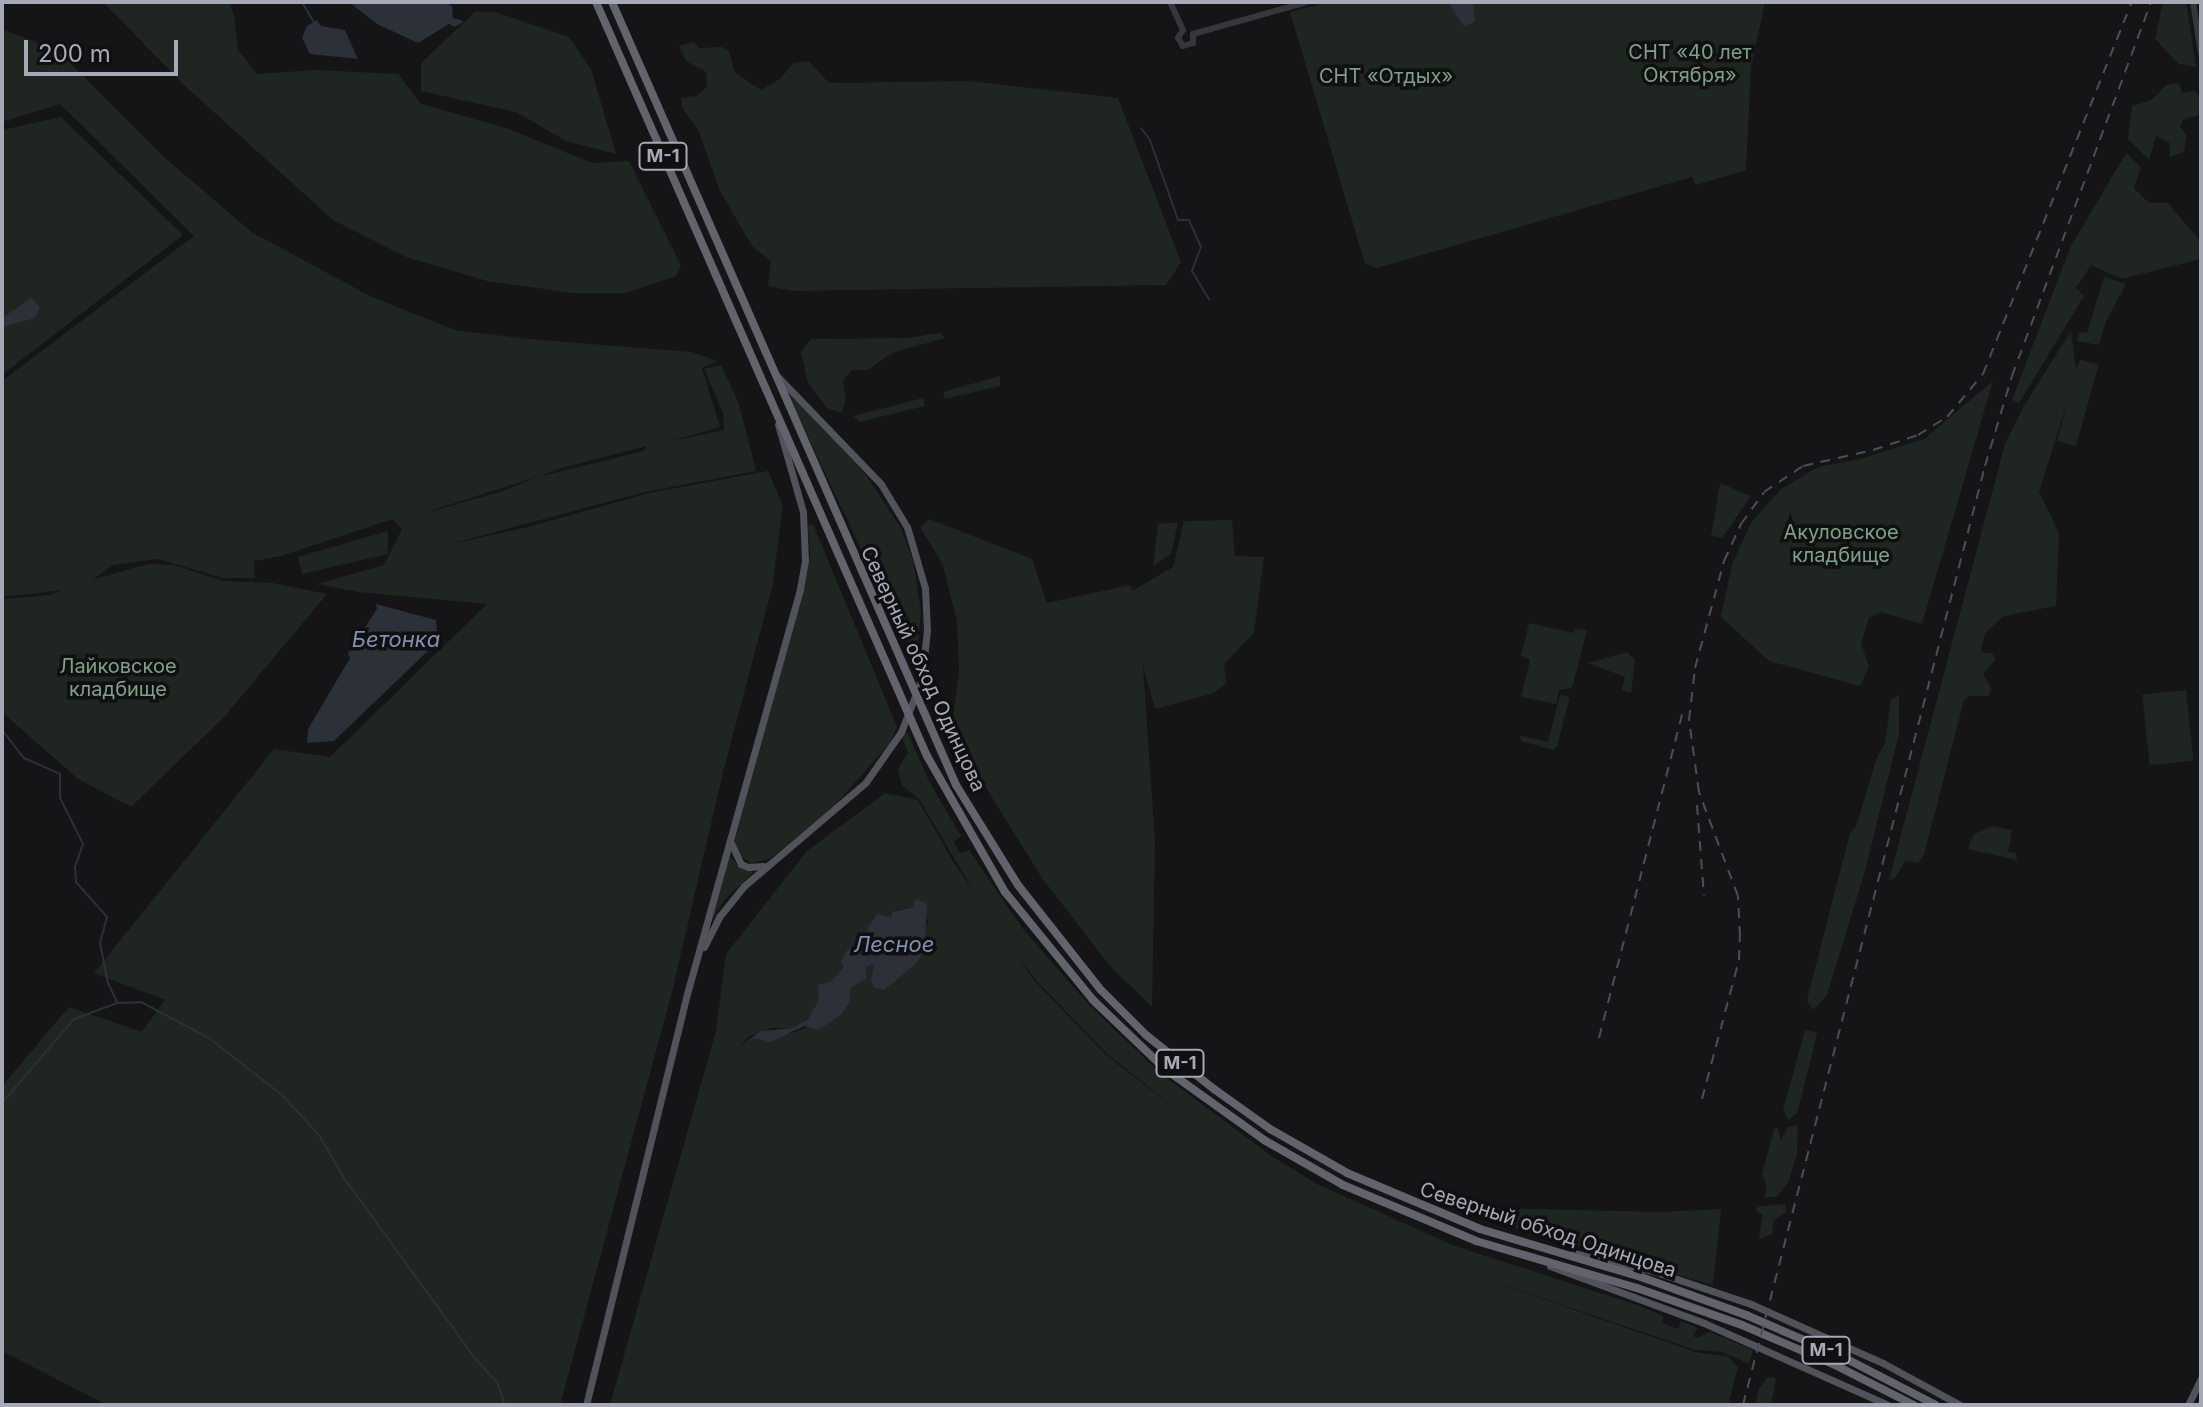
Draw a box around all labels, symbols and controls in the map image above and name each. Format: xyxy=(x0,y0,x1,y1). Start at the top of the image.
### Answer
scale bar xyxy=(28,24,182,74)
text: 200 m xyxy=(38,39,111,68)
park label: СНТ «40 лет Октября» xyxy=(1628,40,1752,87)
park label: СНТ «Отдых» xyxy=(1319,64,1453,88)
road number: М-1 xyxy=(637,142,689,170)
park label: Акуловское кладбище xyxy=(1783,521,1899,568)
street label: Северный обход Одинцова xyxy=(856,543,990,795)
water label: Бетонка xyxy=(352,627,440,653)
park label: Лайковское кладбище xyxy=(59,655,177,702)
water label: Лесное xyxy=(854,932,934,958)
road number: М-1 xyxy=(1154,1049,1206,1077)
street label: Северный обход Одинцова xyxy=(1417,1177,1679,1283)
road number: М-1 xyxy=(1800,1336,1852,1364)

